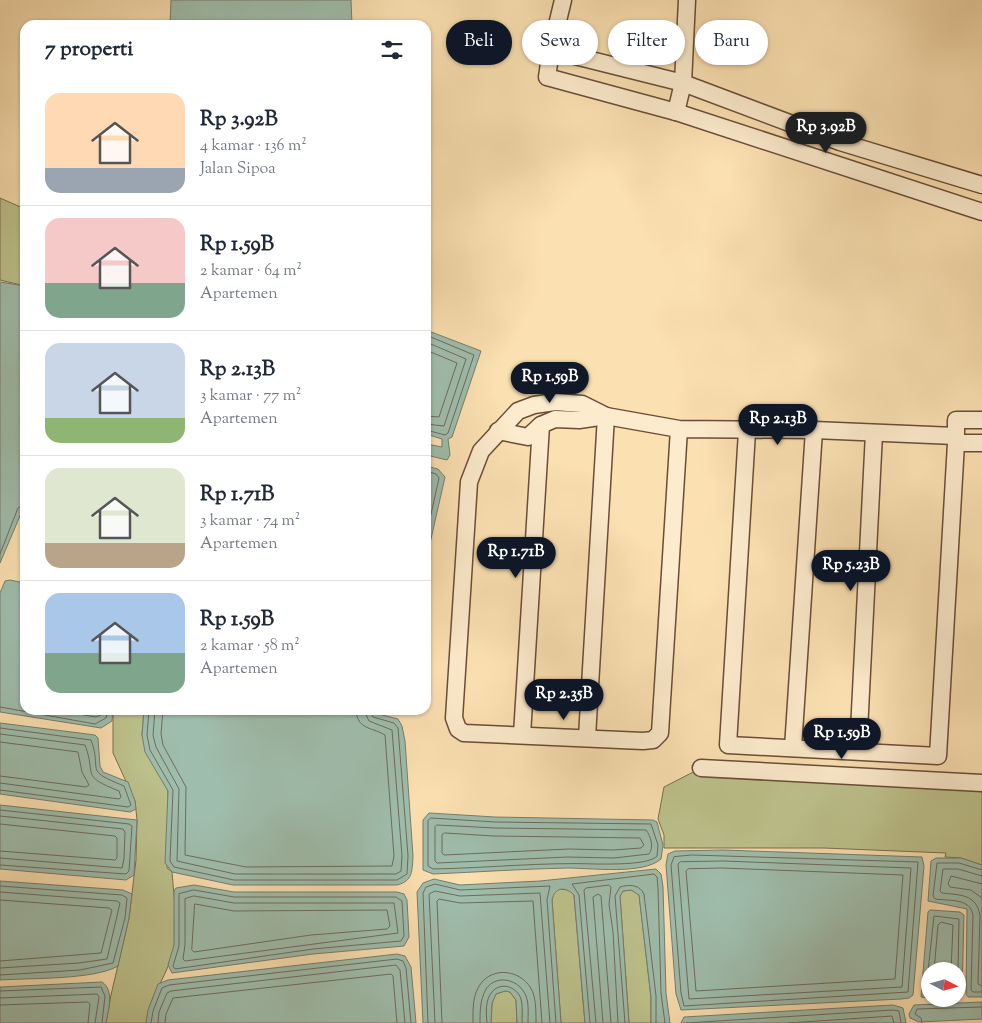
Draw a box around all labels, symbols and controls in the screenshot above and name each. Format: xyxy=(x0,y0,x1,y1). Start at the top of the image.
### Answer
chip: Beli xyxy=(446,20,512,65)
chip: Sewa xyxy=(522,20,598,65)
chip: Filter xyxy=(608,20,685,65)
chip: Baru xyxy=(695,20,768,65)
text: 7 properti xyxy=(45,35,133,65)
icon: filters xyxy=(378,36,406,64)
text: Rp 3.92B xyxy=(200,105,278,135)
pin: Rp 3.92B xyxy=(774,112,878,154)
icon: home xyxy=(85,113,145,173)
text: Rp 3.92B xyxy=(796,116,856,139)
text: 4 kamar · 136 m² xyxy=(200,135,307,158)
text: Jalan Sipoa xyxy=(200,158,276,181)
text: Rp 1.59B xyxy=(200,230,274,260)
icon: home xyxy=(85,238,145,298)
text: 2 kamar · 64 m² xyxy=(200,260,302,283)
text: Apartemen xyxy=(200,283,278,306)
text: Rp 2.13B xyxy=(200,355,275,385)
pin: Rp 1.59B xyxy=(498,362,602,404)
icon: home xyxy=(85,363,145,423)
text: Rp 1.59B xyxy=(522,366,578,389)
text: 3 kamar · 77 m² xyxy=(200,385,301,408)
pin: Rp 2.13B xyxy=(726,404,830,446)
text: Apartemen xyxy=(200,408,278,431)
text: Rp 2.13B xyxy=(749,408,807,431)
text: Rp 1.71B xyxy=(200,480,274,510)
icon: home xyxy=(85,488,145,548)
text: 3 kamar · 74 m² xyxy=(200,510,300,533)
text: Apartemen xyxy=(200,533,278,556)
pin: Rp 1.71B xyxy=(464,536,568,579)
text: Rp 1.71B xyxy=(488,541,544,564)
pin: Rp 5.23B xyxy=(799,550,903,592)
text: Rp 5.23B xyxy=(822,554,880,577)
text: Rp 1.59B xyxy=(200,605,274,635)
icon: home xyxy=(85,613,145,673)
text: 2 kamar · 58 m² xyxy=(200,635,300,658)
text: Apartemen xyxy=(200,658,278,681)
pin: Rp 2.35B xyxy=(512,678,616,721)
text: Rp 2.35B xyxy=(535,683,593,706)
pin: Rp 1.59B xyxy=(790,718,894,760)
text: Rp 1.59B xyxy=(814,722,870,745)
north arrow xyxy=(921,962,966,1008)
map controls xyxy=(921,962,966,1007)

